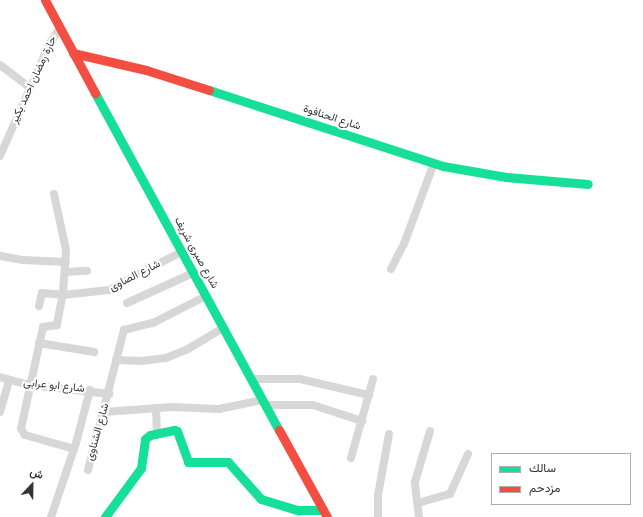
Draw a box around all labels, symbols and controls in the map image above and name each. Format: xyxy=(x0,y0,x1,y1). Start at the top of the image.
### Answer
street label: حارة رمضان احمد بكير xyxy=(8,34,60,126)
street label: شارع الحنافوة xyxy=(302,102,362,134)
street label: شارع صبرى شريف xyxy=(171,215,221,291)
street label: شارع الصاوى xyxy=(107,257,163,295)
street label: شارع ابو عرابى xyxy=(23,376,85,396)
street label: شارع الشناوى xyxy=(84,402,112,462)
legend xyxy=(491,453,631,505)
text: سالك xyxy=(529,461,556,475)
north arrow xyxy=(12,465,52,505)
text: ش xyxy=(28,465,45,482)
text: مزدحم xyxy=(529,481,560,495)

